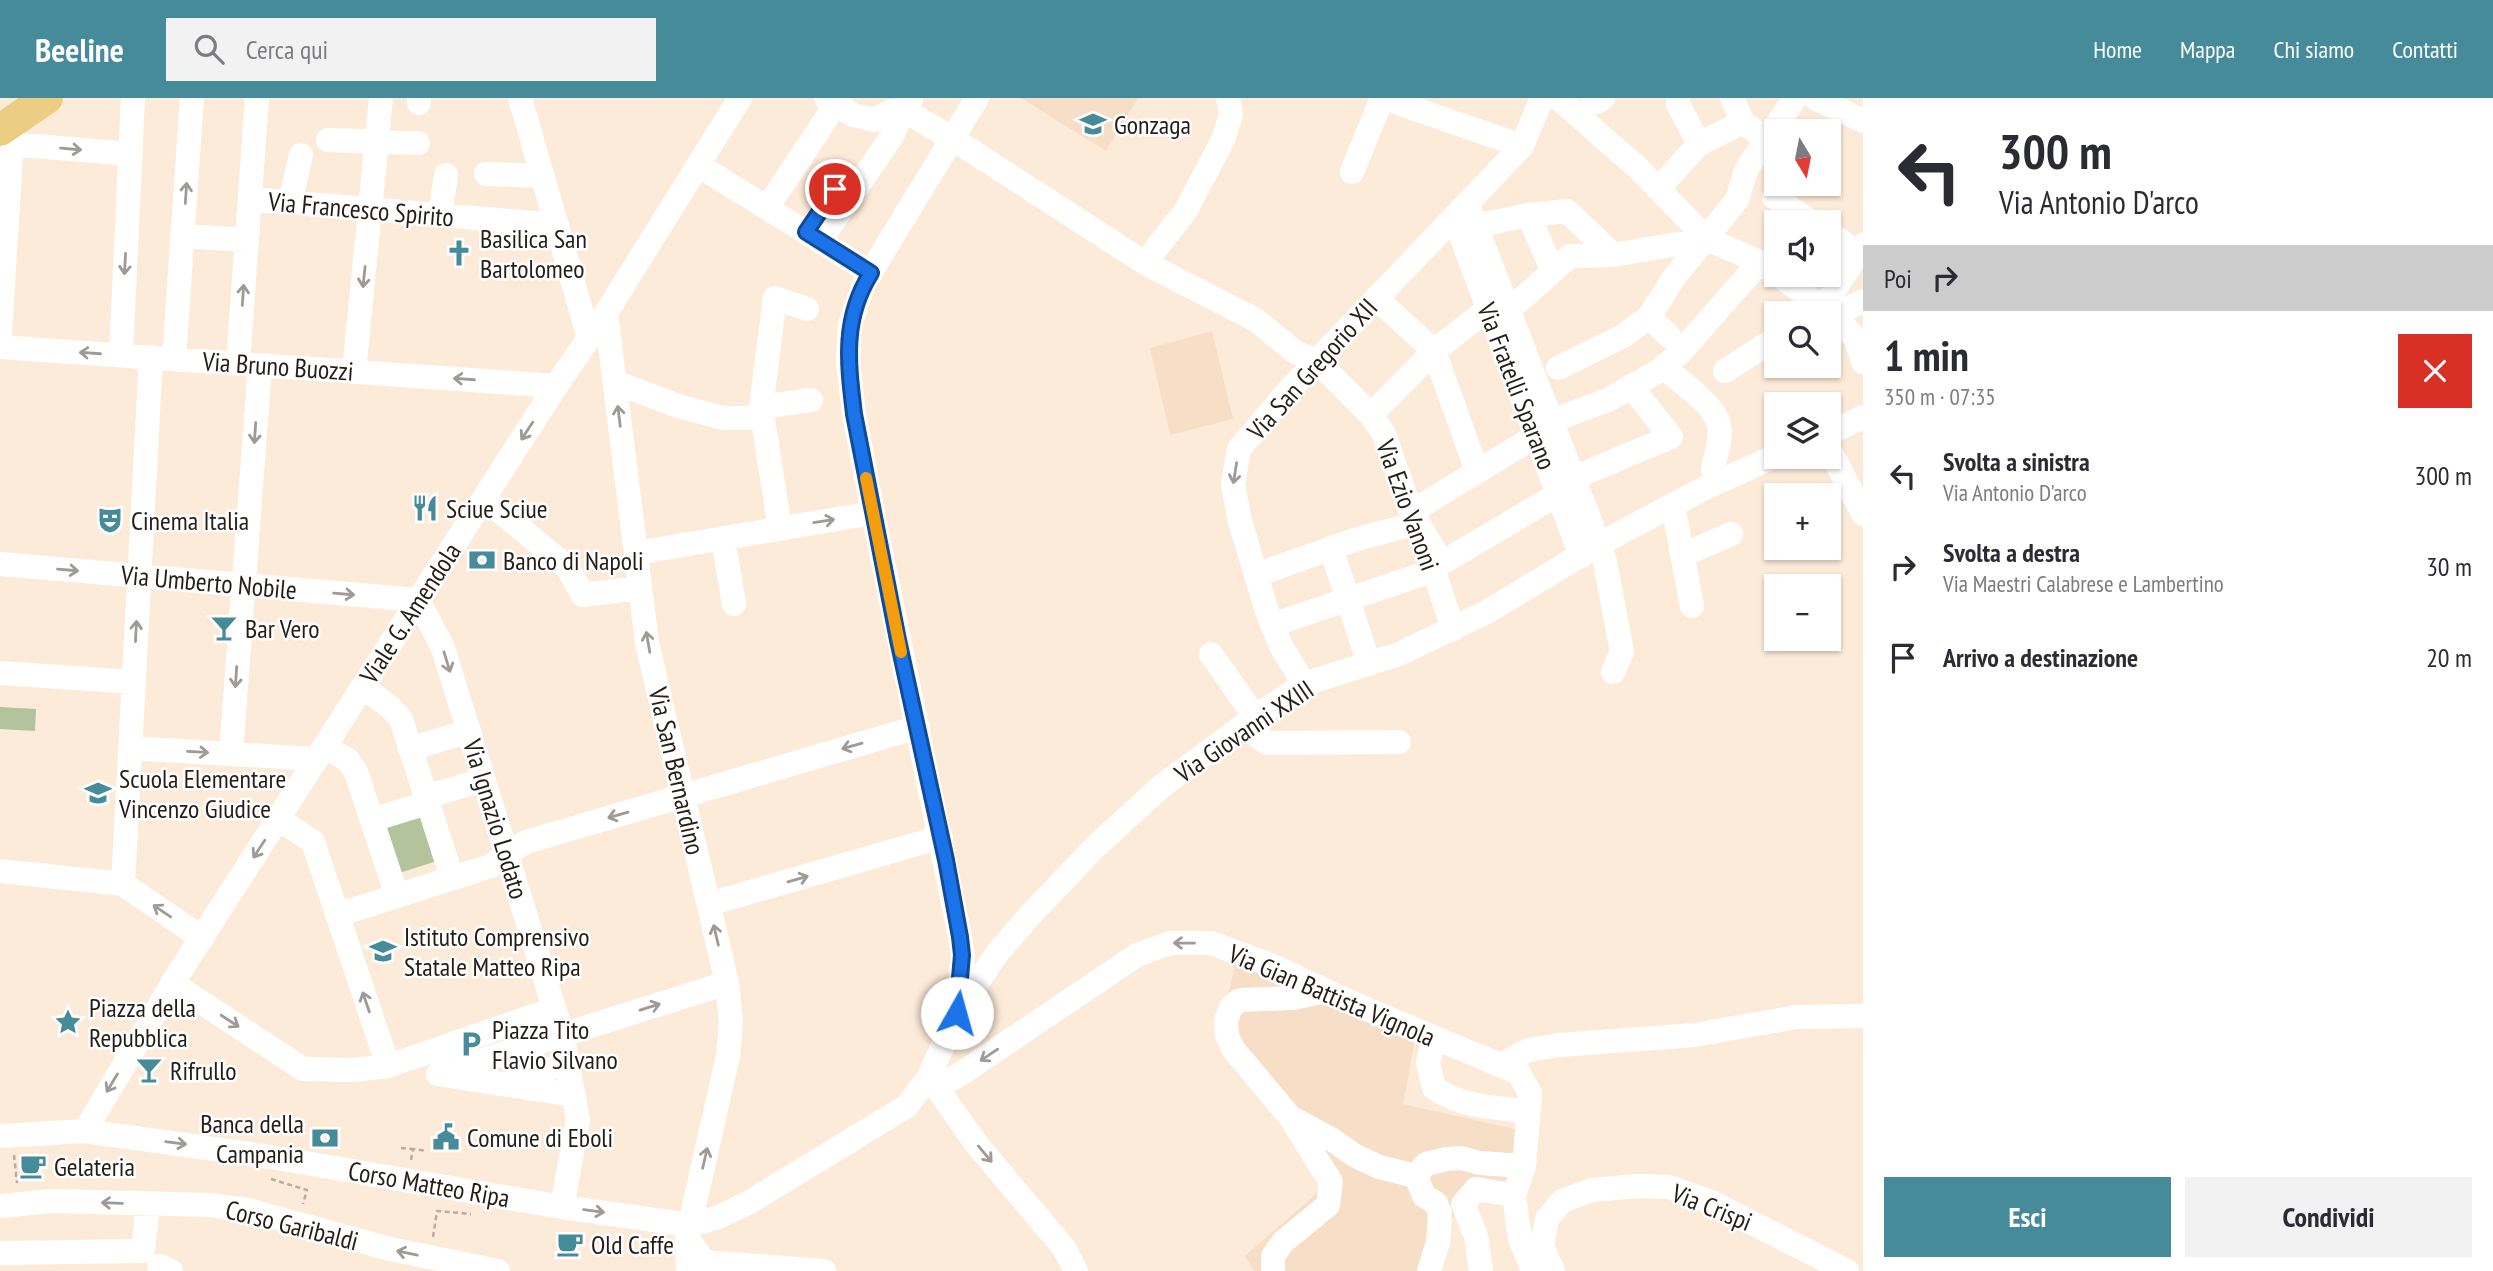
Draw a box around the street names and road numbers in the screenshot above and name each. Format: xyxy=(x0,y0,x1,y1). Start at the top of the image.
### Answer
street label: Via Francesco Spirito xyxy=(266,184,455,234)
street label: Via San Gregorio XII xyxy=(1239,291,1384,447)
street label: Via Fratelli Sparano xyxy=(1470,297,1564,474)
street label: Via Bruno Buozzi xyxy=(200,344,355,388)
street label: Via Ezio Vanoni xyxy=(1369,434,1447,575)
street label: Viale G. Amendola xyxy=(352,536,468,690)
street label: Via Umberto Nobile xyxy=(119,558,298,606)
street label: Via Giovanni XXIII xyxy=(1167,672,1320,790)
street label: Via San Bernardino xyxy=(642,683,712,858)
street label: Via Ignazio Lodato xyxy=(456,734,536,903)
street label: Via Gian Battista Vignola xyxy=(1223,936,1440,1053)
street label: Corso Matteo Ripa xyxy=(346,1154,512,1214)
street label: Via Crispi xyxy=(1666,1176,1757,1238)
street label: Corso Garibaldi xyxy=(222,1193,362,1257)

